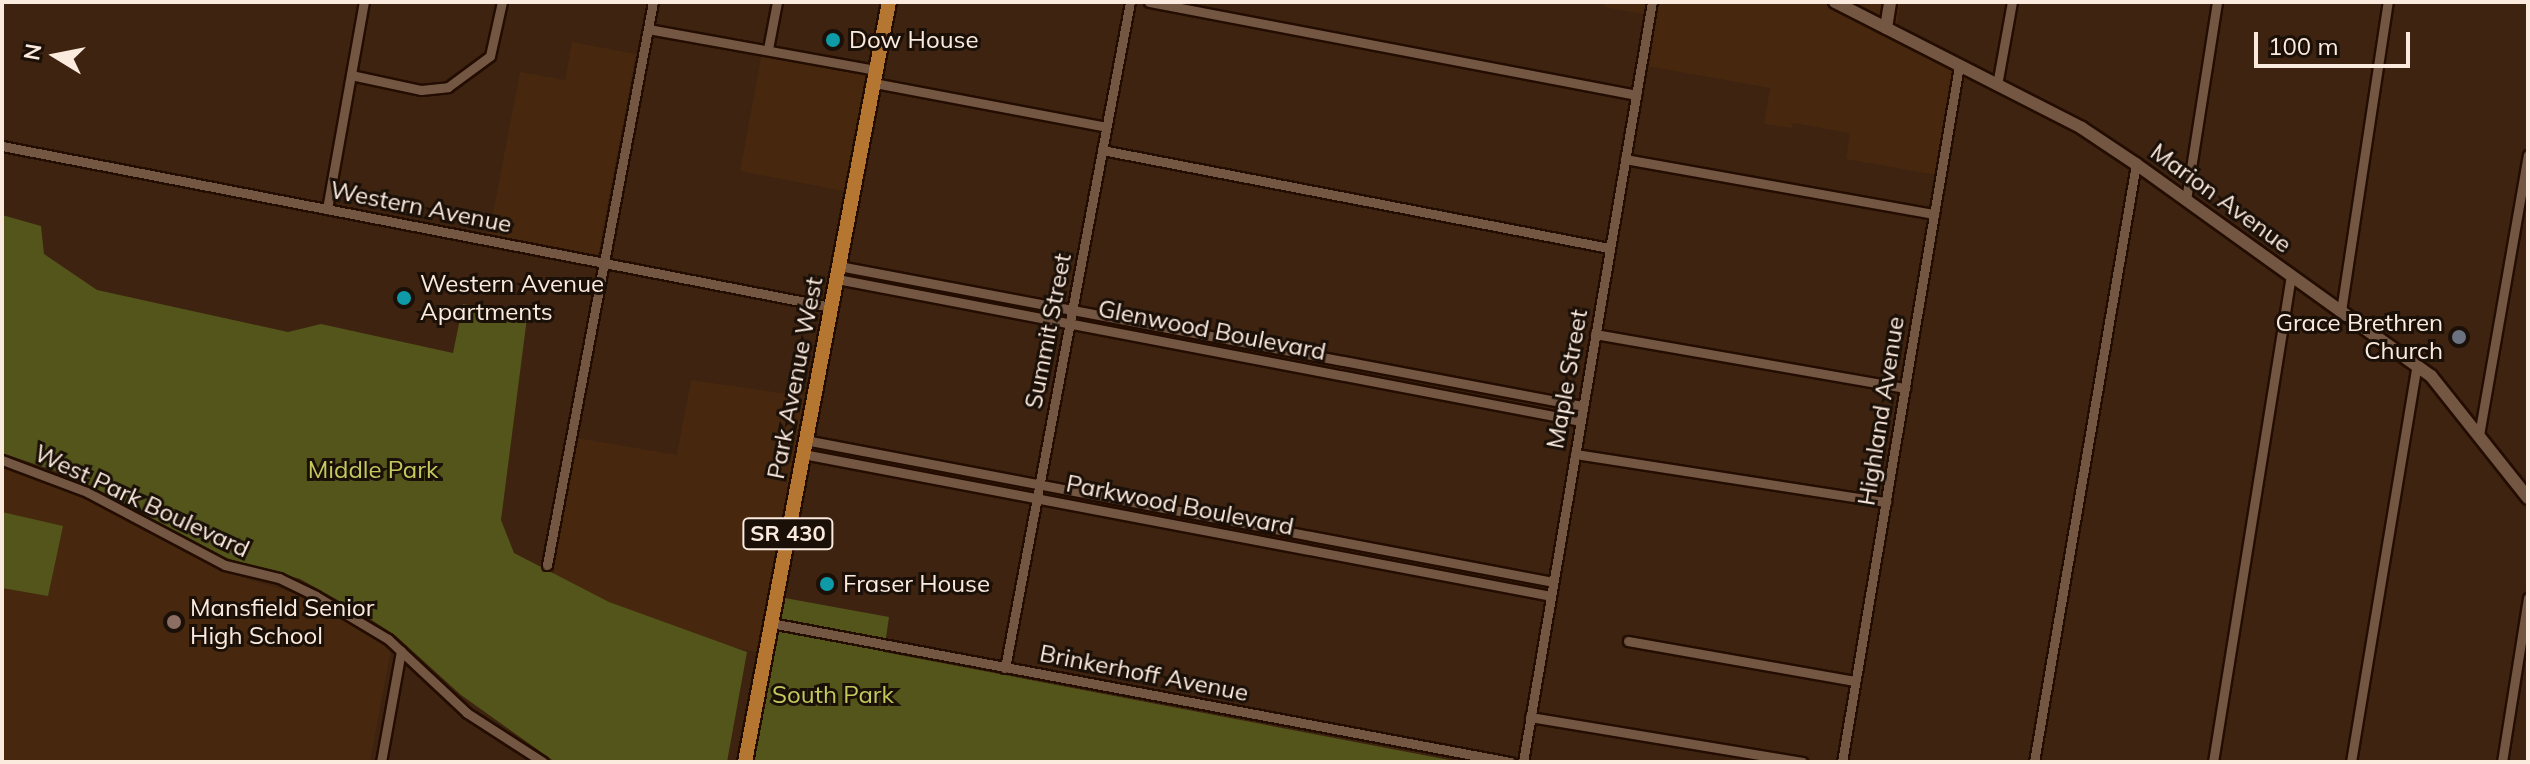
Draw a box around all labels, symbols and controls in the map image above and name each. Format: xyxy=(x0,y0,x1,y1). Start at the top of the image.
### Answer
north arrow xyxy=(16,16,96,96)
scale bar xyxy=(2258,16,2414,66)
place label: Dow House xyxy=(849,26,978,54)
marker: Dow House xyxy=(824,31,842,49)
text: 100 m xyxy=(2268,31,2339,61)
text: N xyxy=(17,41,48,62)
street label: Marion Avenue xyxy=(2145,137,2297,259)
street label: Western Avenue xyxy=(328,175,514,239)
street label: Summit Street xyxy=(1019,251,1077,411)
place label: Western Avenue Apartments xyxy=(420,270,604,326)
street label: Park Avenue West xyxy=(761,275,829,481)
marker: Western Avenue Apartments xyxy=(395,289,413,307)
street label: Glenwood Boulevard xyxy=(1096,294,1328,366)
street label: Maple Street xyxy=(1541,307,1593,451)
place label: Grace Brethren Church xyxy=(2275,309,2443,365)
street label: Highland Avenue xyxy=(1852,314,1910,508)
marker: Grace Brethren Church xyxy=(2450,328,2468,346)
street label: West Park Boulevard xyxy=(30,439,254,563)
park label: Middle Park xyxy=(308,456,438,484)
street label: Parkwood Boulevard xyxy=(1064,469,1296,541)
road number: SR 430 xyxy=(742,516,834,552)
place label: Fraser House xyxy=(843,570,990,598)
marker: Fraser House xyxy=(818,575,836,593)
place label: Mansfield Senior High School xyxy=(190,594,374,650)
marker: Mansfield Senior High School xyxy=(165,613,183,631)
street label: Brinkerhoff Avenue xyxy=(1037,639,1251,707)
park label: South Park xyxy=(772,681,894,709)

